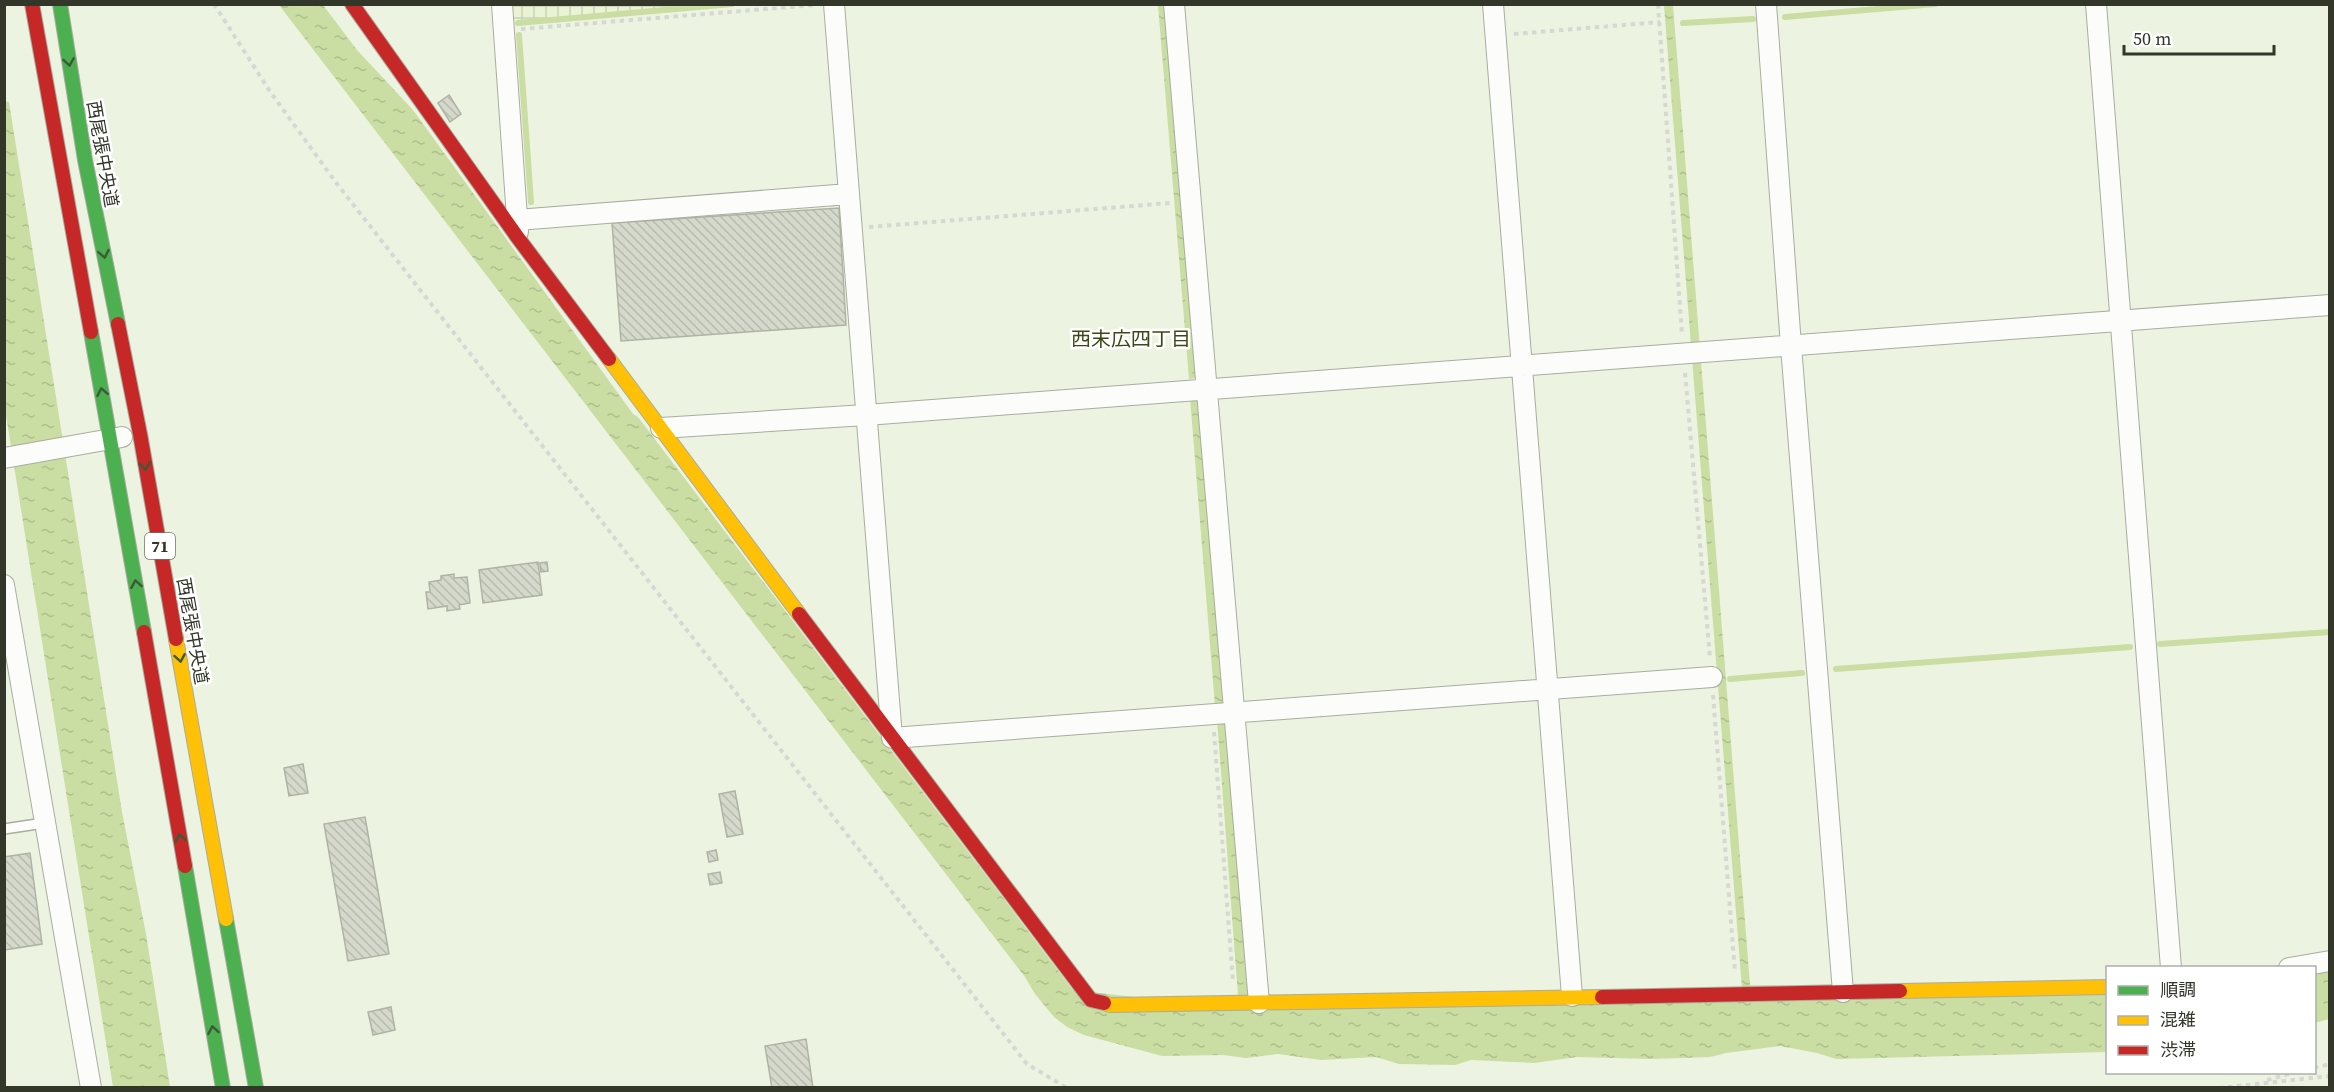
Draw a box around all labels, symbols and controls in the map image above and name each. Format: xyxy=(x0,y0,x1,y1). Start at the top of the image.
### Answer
scale bar xyxy=(2124,18,2274,56)
text: 50 m xyxy=(2133,26,2171,51)
one-way arrow xyxy=(62,58,74,67)
street label: 西尾張中央道 xyxy=(81,99,125,209)
one-way arrow xyxy=(97,249,110,259)
district label: 西末広四丁目 xyxy=(1071,325,1191,353)
one-way arrow xyxy=(96,387,109,397)
one-way arrow xyxy=(139,461,151,471)
road number: 71 xyxy=(145,533,175,559)
street label: 西尾張中央道 xyxy=(171,576,215,686)
one-way arrow xyxy=(130,579,142,588)
one-way arrow xyxy=(173,653,185,663)
one-way arrow xyxy=(174,833,187,843)
legend xyxy=(2106,966,2316,1074)
text: 順調 xyxy=(2160,977,2196,1002)
text: 混雑 xyxy=(2160,1007,2196,1032)
one-way arrow xyxy=(208,1025,220,1035)
text: 渋滞 xyxy=(2160,1037,2196,1062)

